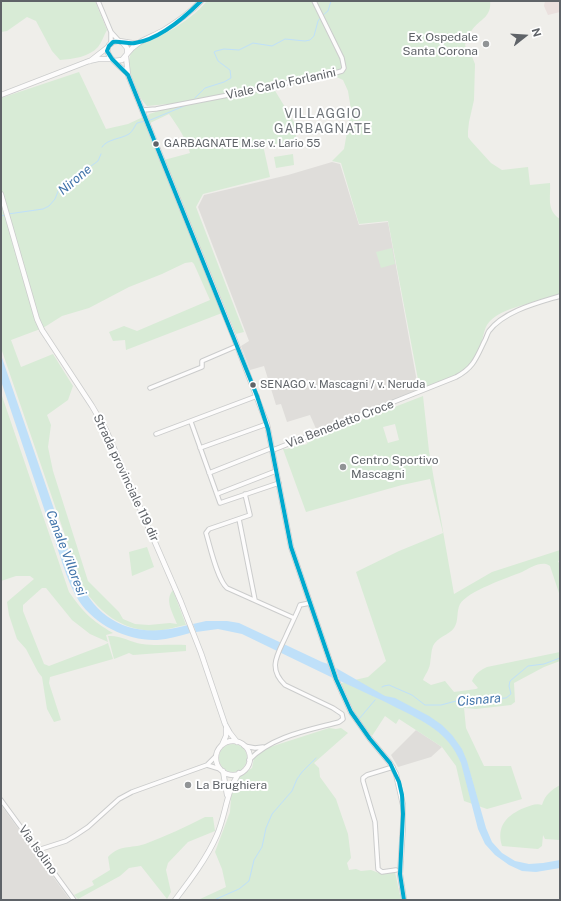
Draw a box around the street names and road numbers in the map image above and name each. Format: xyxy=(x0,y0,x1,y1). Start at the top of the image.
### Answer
street label: Viale Carlo Forlanini xyxy=(225,65,337,103)
street label: Via Benedetto Croce xyxy=(284,397,396,451)
street label: Strada provinciale 119 dir xyxy=(90,412,162,544)
street label: Via Isolino xyxy=(15,823,61,877)

